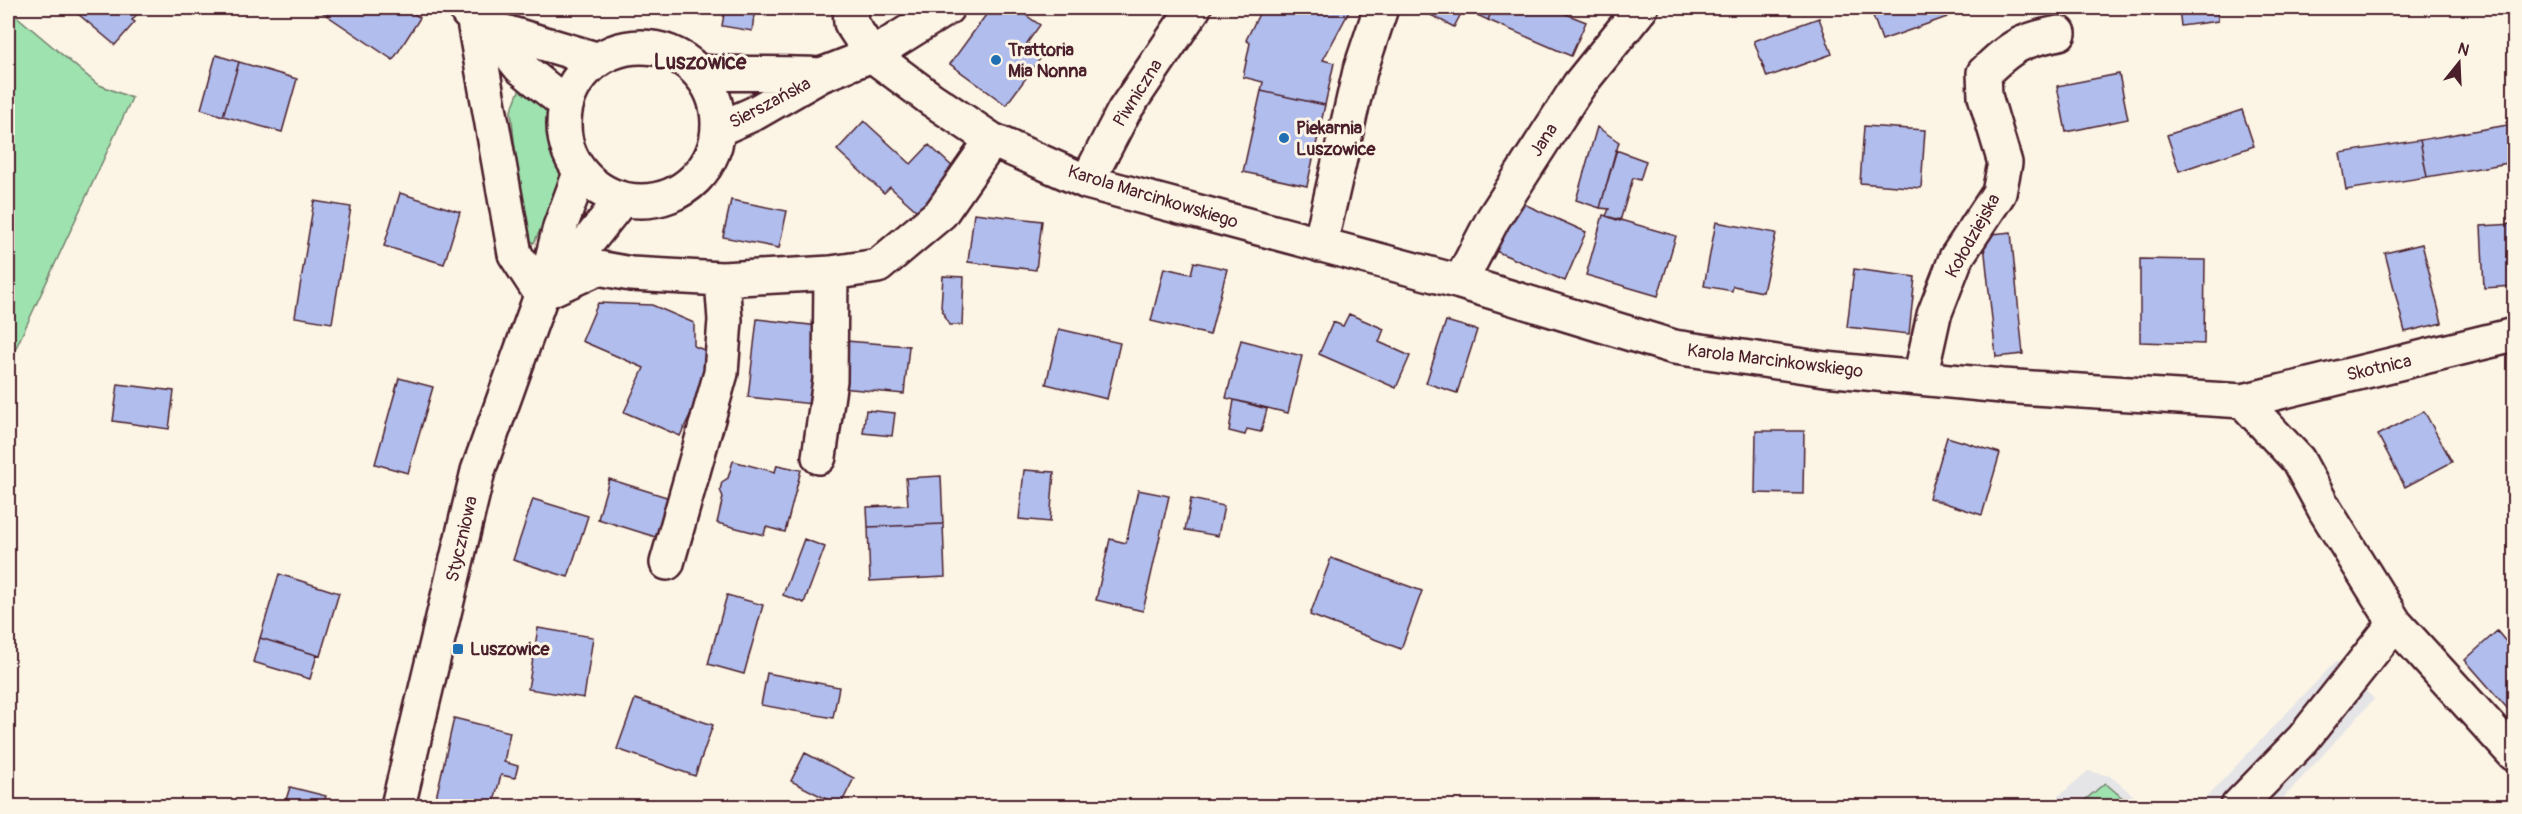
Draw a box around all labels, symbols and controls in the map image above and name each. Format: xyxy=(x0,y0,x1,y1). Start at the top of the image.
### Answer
north arrow xyxy=(2429,33,2489,93)
place label: Trattoria Mia Nonna xyxy=(1007,39,1087,83)
text: N xyxy=(2455,39,2472,61)
district label: Luszowice xyxy=(654,49,747,76)
marker: Trattoria Mia Nonna xyxy=(989,53,1003,67)
street label: Piwniczna xyxy=(1108,55,1168,131)
street label: Sierszańska xyxy=(725,72,815,134)
place label: Piekarnia Luszowice xyxy=(1296,117,1377,161)
street label: Jana xyxy=(1525,119,1563,161)
marker: Piekarnia Luszowice xyxy=(1277,131,1291,145)
street label: Karola Marcinkowskiego xyxy=(1065,160,1241,234)
street label: Kołodziejska xyxy=(1940,190,2006,282)
street label: Karola Marcinkowskiego xyxy=(1686,339,1865,383)
street label: Skotnica xyxy=(2344,349,2414,387)
street label: Styczniowa xyxy=(441,494,483,584)
place label: Luszowice xyxy=(470,638,551,661)
marker: Luszowice xyxy=(451,642,465,656)

